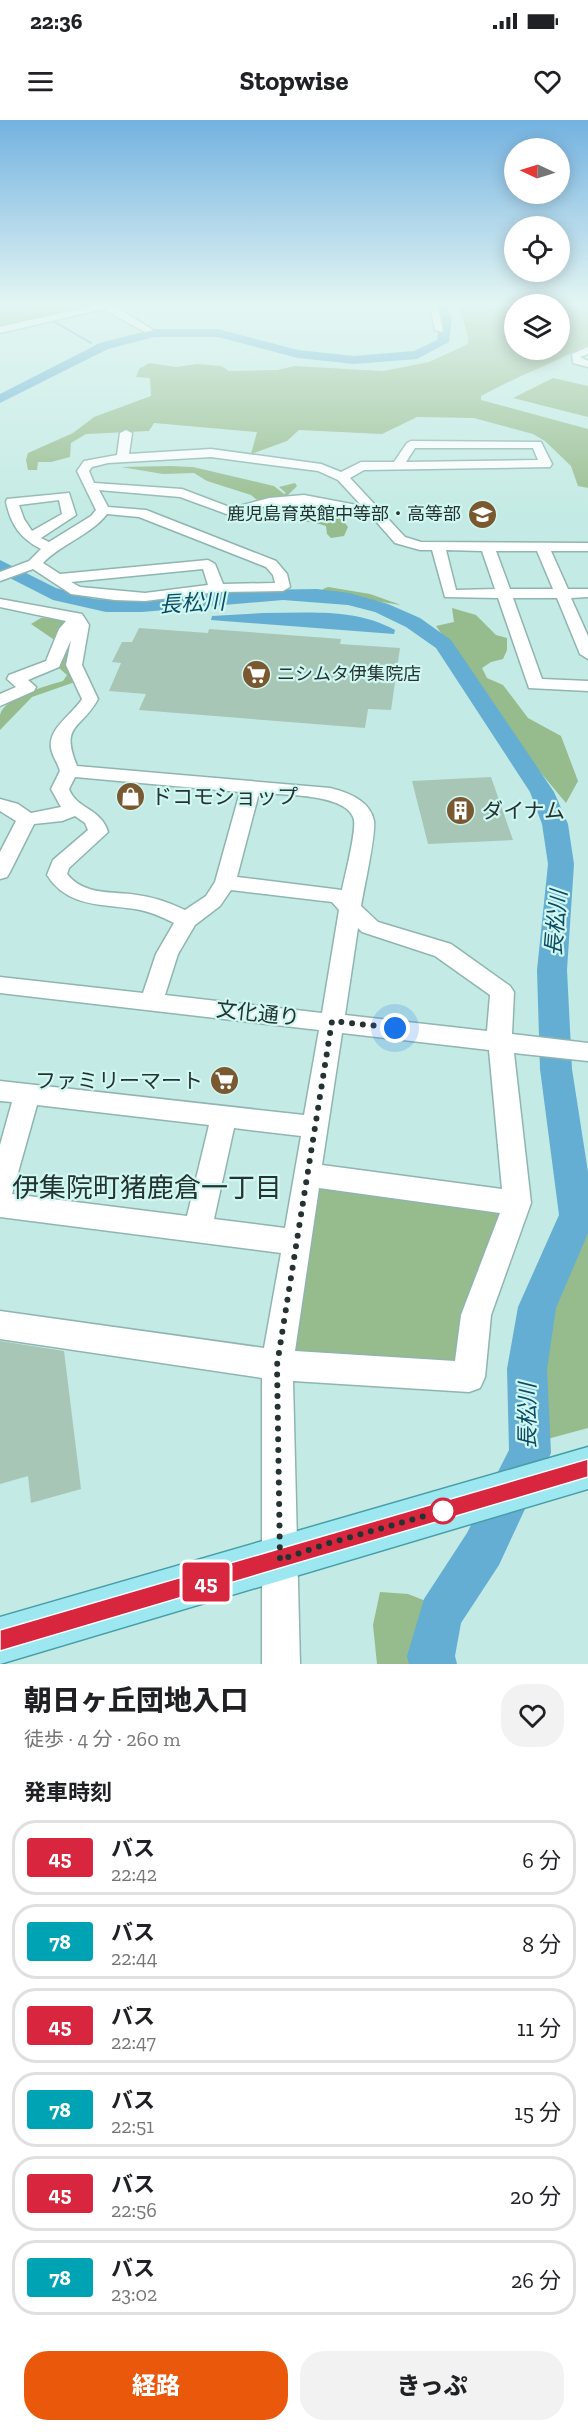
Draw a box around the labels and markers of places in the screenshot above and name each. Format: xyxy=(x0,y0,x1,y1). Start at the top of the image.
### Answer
school or university icon: 鹿児島育英館中等部・高等部 xyxy=(466,498,498,530)
place label: 鹿児島育英館中等部・高等部 xyxy=(227,503,461,525)
supermarket icon: ニシムタ伊集院店 xyxy=(240,658,272,690)
place label: ニシムタ伊集院店 xyxy=(277,663,421,685)
shop icon: ドコモショップ xyxy=(114,780,146,812)
place label: ドコモショップ xyxy=(151,784,298,809)
building icon: ダイナム xyxy=(445,794,477,826)
place label: ダイナム xyxy=(482,798,565,823)
supermarket icon: ファミリーマート xyxy=(208,1064,240,1096)
place label: ファミリーマート xyxy=(35,1068,203,1093)
unlabelled marker xyxy=(430,1498,456,1524)

